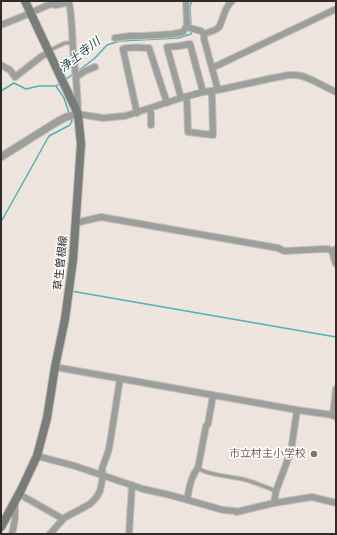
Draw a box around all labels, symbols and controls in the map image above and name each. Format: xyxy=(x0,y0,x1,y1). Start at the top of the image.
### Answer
water label: 浄土寺川 xyxy=(57,35,103,75)
street label: 草生曽根線 xyxy=(52,235,70,291)
place label: 市立村主小学校 xyxy=(229,447,306,461)
marker: 市立村主小学校 xyxy=(309,449,319,459)

